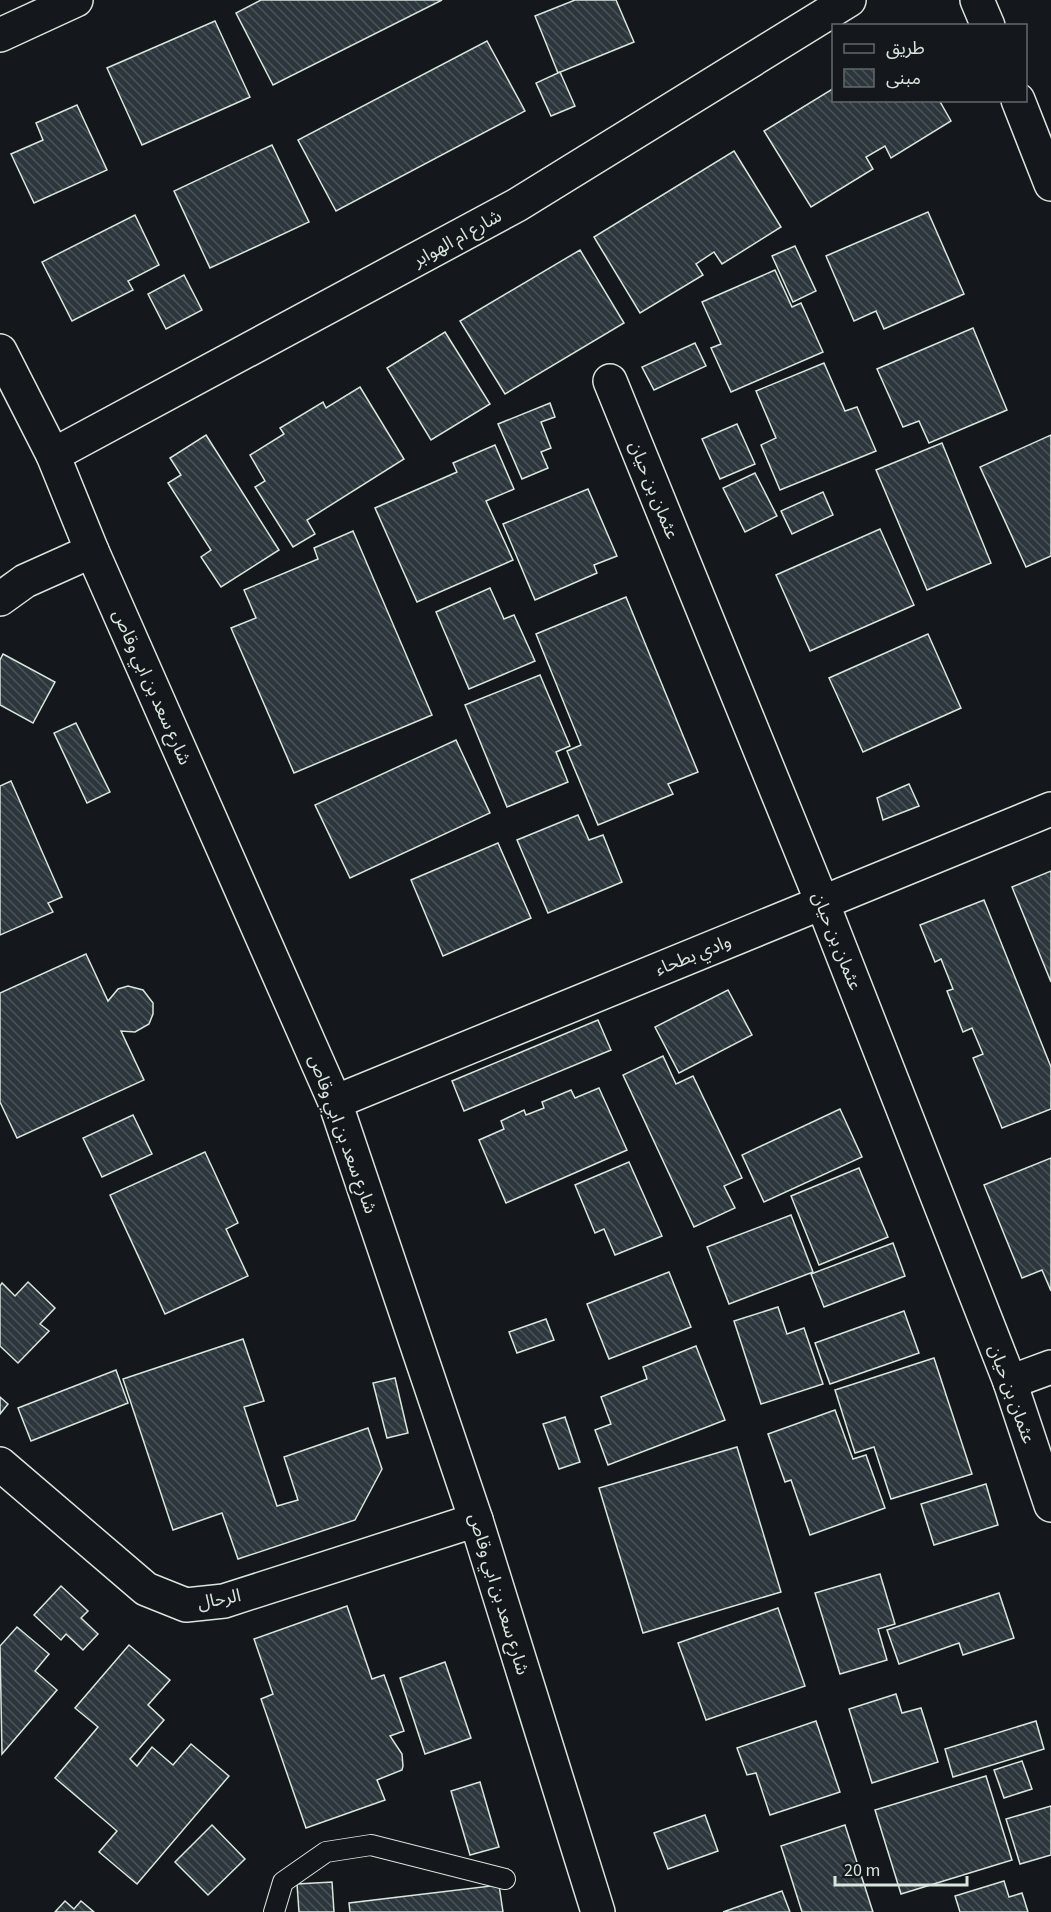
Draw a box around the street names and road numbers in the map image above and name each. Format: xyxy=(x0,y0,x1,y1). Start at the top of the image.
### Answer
street label: شارع ام الهوابر xyxy=(407,204,507,275)
street label: عثمان بن حيان xyxy=(623,437,685,543)
street label: شارع سعد بن ابي وقاص xyxy=(105,605,197,769)
street label: عثمان بن حيان xyxy=(806,888,868,994)
street label: وادي بطحاء xyxy=(651,929,735,982)
street label: شارع سعد بن ابي وقاص xyxy=(301,1051,383,1218)
street label: عثمان بن حيان xyxy=(982,1341,1041,1447)
street label: شارع سعد بن ابي وقاص xyxy=(461,1510,535,1678)
street label: الرحال xyxy=(195,1583,243,1616)

